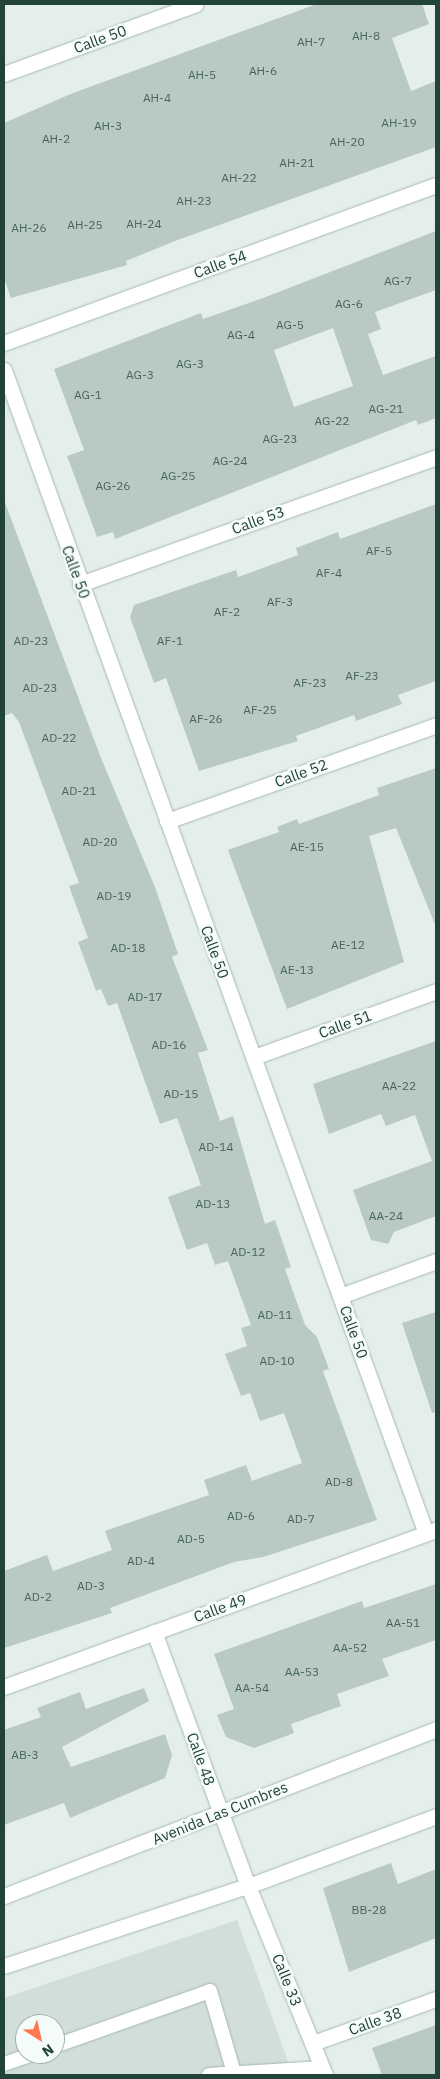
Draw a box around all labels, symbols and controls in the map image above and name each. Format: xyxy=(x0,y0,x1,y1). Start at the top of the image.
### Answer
street label: Calle 50 xyxy=(71,21,129,57)
house number: AH-8 xyxy=(352,29,380,43)
house number: AH-7 xyxy=(297,35,325,49)
house number: AH-6 xyxy=(249,64,277,78)
house number: AH-5 xyxy=(188,68,216,82)
house number: AH-4 xyxy=(143,91,171,105)
house number: AH-19 xyxy=(381,116,417,130)
house number: AH-3 xyxy=(94,119,122,133)
house number: AH-2 xyxy=(42,132,70,146)
house number: AH-20 xyxy=(329,135,365,149)
house number: AH-21 xyxy=(279,156,315,170)
house number: AH-22 xyxy=(221,171,257,185)
house number: AH-23 xyxy=(176,194,212,208)
house number: AH-24 xyxy=(126,217,162,231)
house number: AH-25 xyxy=(67,218,103,232)
house number: AH-26 xyxy=(11,221,47,235)
street label: Calle 54 xyxy=(191,246,249,282)
house number: AG-7 xyxy=(384,274,412,288)
house number: AG-6 xyxy=(335,297,363,311)
house number: AG-5 xyxy=(276,318,304,332)
house number: AG-4 xyxy=(227,328,255,342)
house number: AG-3 xyxy=(176,357,204,371)
house number: AG-3 xyxy=(126,368,154,382)
house number: AG-1 xyxy=(74,388,102,402)
house number: AG-21 xyxy=(368,402,404,416)
house number: AG-22 xyxy=(314,414,350,428)
house number: AG-23 xyxy=(262,432,298,446)
house number: AG-24 xyxy=(212,454,248,468)
house number: AG-25 xyxy=(160,469,196,483)
house number: AG-26 xyxy=(95,479,131,493)
street label: Calle 53 xyxy=(229,502,287,538)
street label: Calle 50 xyxy=(58,543,94,601)
house number: AF-5 xyxy=(366,544,392,558)
house number: AF-4 xyxy=(316,566,342,580)
house number: AF-3 xyxy=(267,595,293,609)
house number: AF-2 xyxy=(214,605,240,619)
house number: AD-23 xyxy=(13,634,49,648)
house number: AF-1 xyxy=(157,634,183,648)
house number: AF-23 xyxy=(345,669,379,683)
house number: AF-23 xyxy=(293,676,327,690)
house number: AD-23 xyxy=(22,681,58,695)
house number: AF-25 xyxy=(243,703,277,717)
house number: AF-26 xyxy=(189,712,223,726)
house number: AD-22 xyxy=(41,731,77,745)
street label: Calle 52 xyxy=(272,755,330,791)
house number: AD-21 xyxy=(61,784,97,798)
house number: AD-20 xyxy=(82,835,118,849)
house number: AE-15 xyxy=(290,840,324,854)
house number: AD-19 xyxy=(96,889,132,903)
street label: Calle 50 xyxy=(197,923,233,981)
house number: AE-12 xyxy=(331,938,365,952)
house number: AD-18 xyxy=(110,941,146,955)
house number: AE-13 xyxy=(280,963,314,977)
house number: AD-17 xyxy=(127,990,163,1004)
street label: Calle 51 xyxy=(316,1006,374,1042)
house number: AD-16 xyxy=(151,1038,187,1052)
house number: AA-22 xyxy=(382,1079,416,1093)
house number: AD-15 xyxy=(163,1087,199,1101)
house number: AD-14 xyxy=(198,1140,234,1154)
house number: AD-13 xyxy=(195,1197,231,1211)
house number: AA-24 xyxy=(369,1209,403,1223)
house number: AD-12 xyxy=(230,1245,266,1259)
street label: Calle 50 xyxy=(336,1303,372,1361)
house number: AD-11 xyxy=(257,1308,293,1322)
house number: AD-10 xyxy=(259,1354,295,1368)
house number: AD-8 xyxy=(325,1475,353,1489)
house number: AD-6 xyxy=(227,1509,255,1523)
house number: AD-7 xyxy=(287,1512,315,1526)
house number: AD-5 xyxy=(177,1532,205,1546)
house number: AD-4 xyxy=(127,1554,155,1568)
house number: AD-3 xyxy=(77,1579,105,1593)
house number: AD-2 xyxy=(24,1590,52,1604)
street label: Calle 49 xyxy=(191,1590,249,1626)
house number: AA-51 xyxy=(386,1616,420,1630)
house number: AA-52 xyxy=(333,1641,367,1655)
house number: AA-53 xyxy=(285,1665,319,1679)
house number: AA-54 xyxy=(235,1681,269,1695)
street label: Calle 48 xyxy=(183,1730,219,1788)
house number: AB-3 xyxy=(11,1748,39,1762)
street label: Avenida Las Cumbres xyxy=(150,1778,290,1848)
house number: BB-28 xyxy=(352,1903,386,1917)
street label: Calle 33 xyxy=(268,1951,306,2009)
street label: Calle 38 xyxy=(346,2003,404,2039)
north arrow xyxy=(15,2014,65,2064)
text: N xyxy=(39,2040,57,2061)

